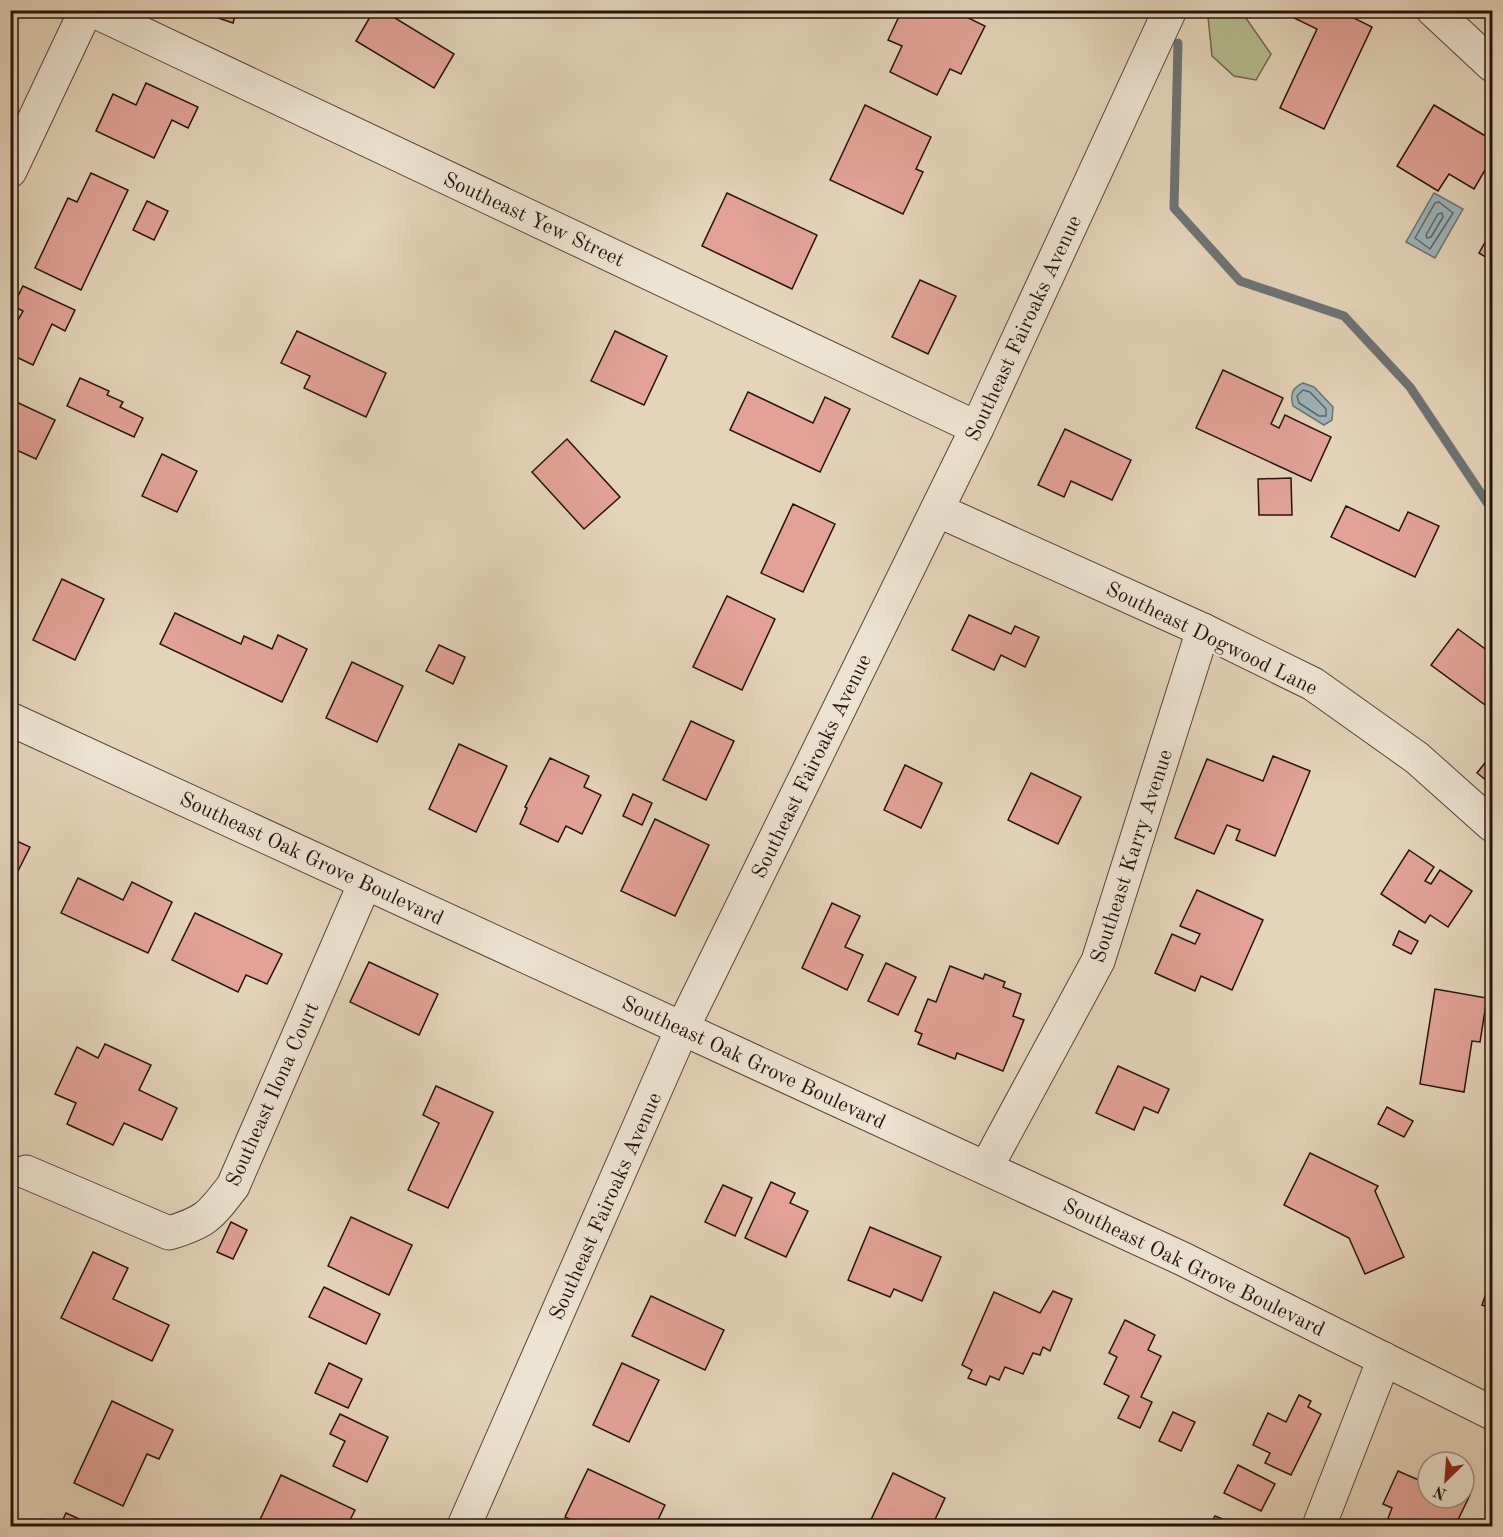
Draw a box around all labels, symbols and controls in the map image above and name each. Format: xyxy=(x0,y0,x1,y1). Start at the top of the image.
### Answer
street label: Southeast Yew Street xyxy=(440,169,627,272)
street label: Southeast Fairoaks Avenue xyxy=(963,212,1086,445)
street label: Southeast Dogwood Lane xyxy=(1102,579,1320,700)
street label: Southeast Fairoaks Avenue xyxy=(749,651,876,882)
street label: Southeast Karry Avenue xyxy=(1088,747,1177,966)
street label: Southeast Oak Grove Boulevard xyxy=(176,789,447,930)
street label: Southeast Oak Grove Boulevard xyxy=(618,993,889,1134)
street label: Southeast Ilona Court xyxy=(223,999,324,1190)
street label: Southeast Fairoaks Avenue xyxy=(547,1090,666,1324)
street label: Southeast Oak Grove Boulevard xyxy=(1059,1196,1328,1341)
north arrow xyxy=(1416,1450,1476,1510)
text: N xyxy=(1431,1482,1449,1502)

